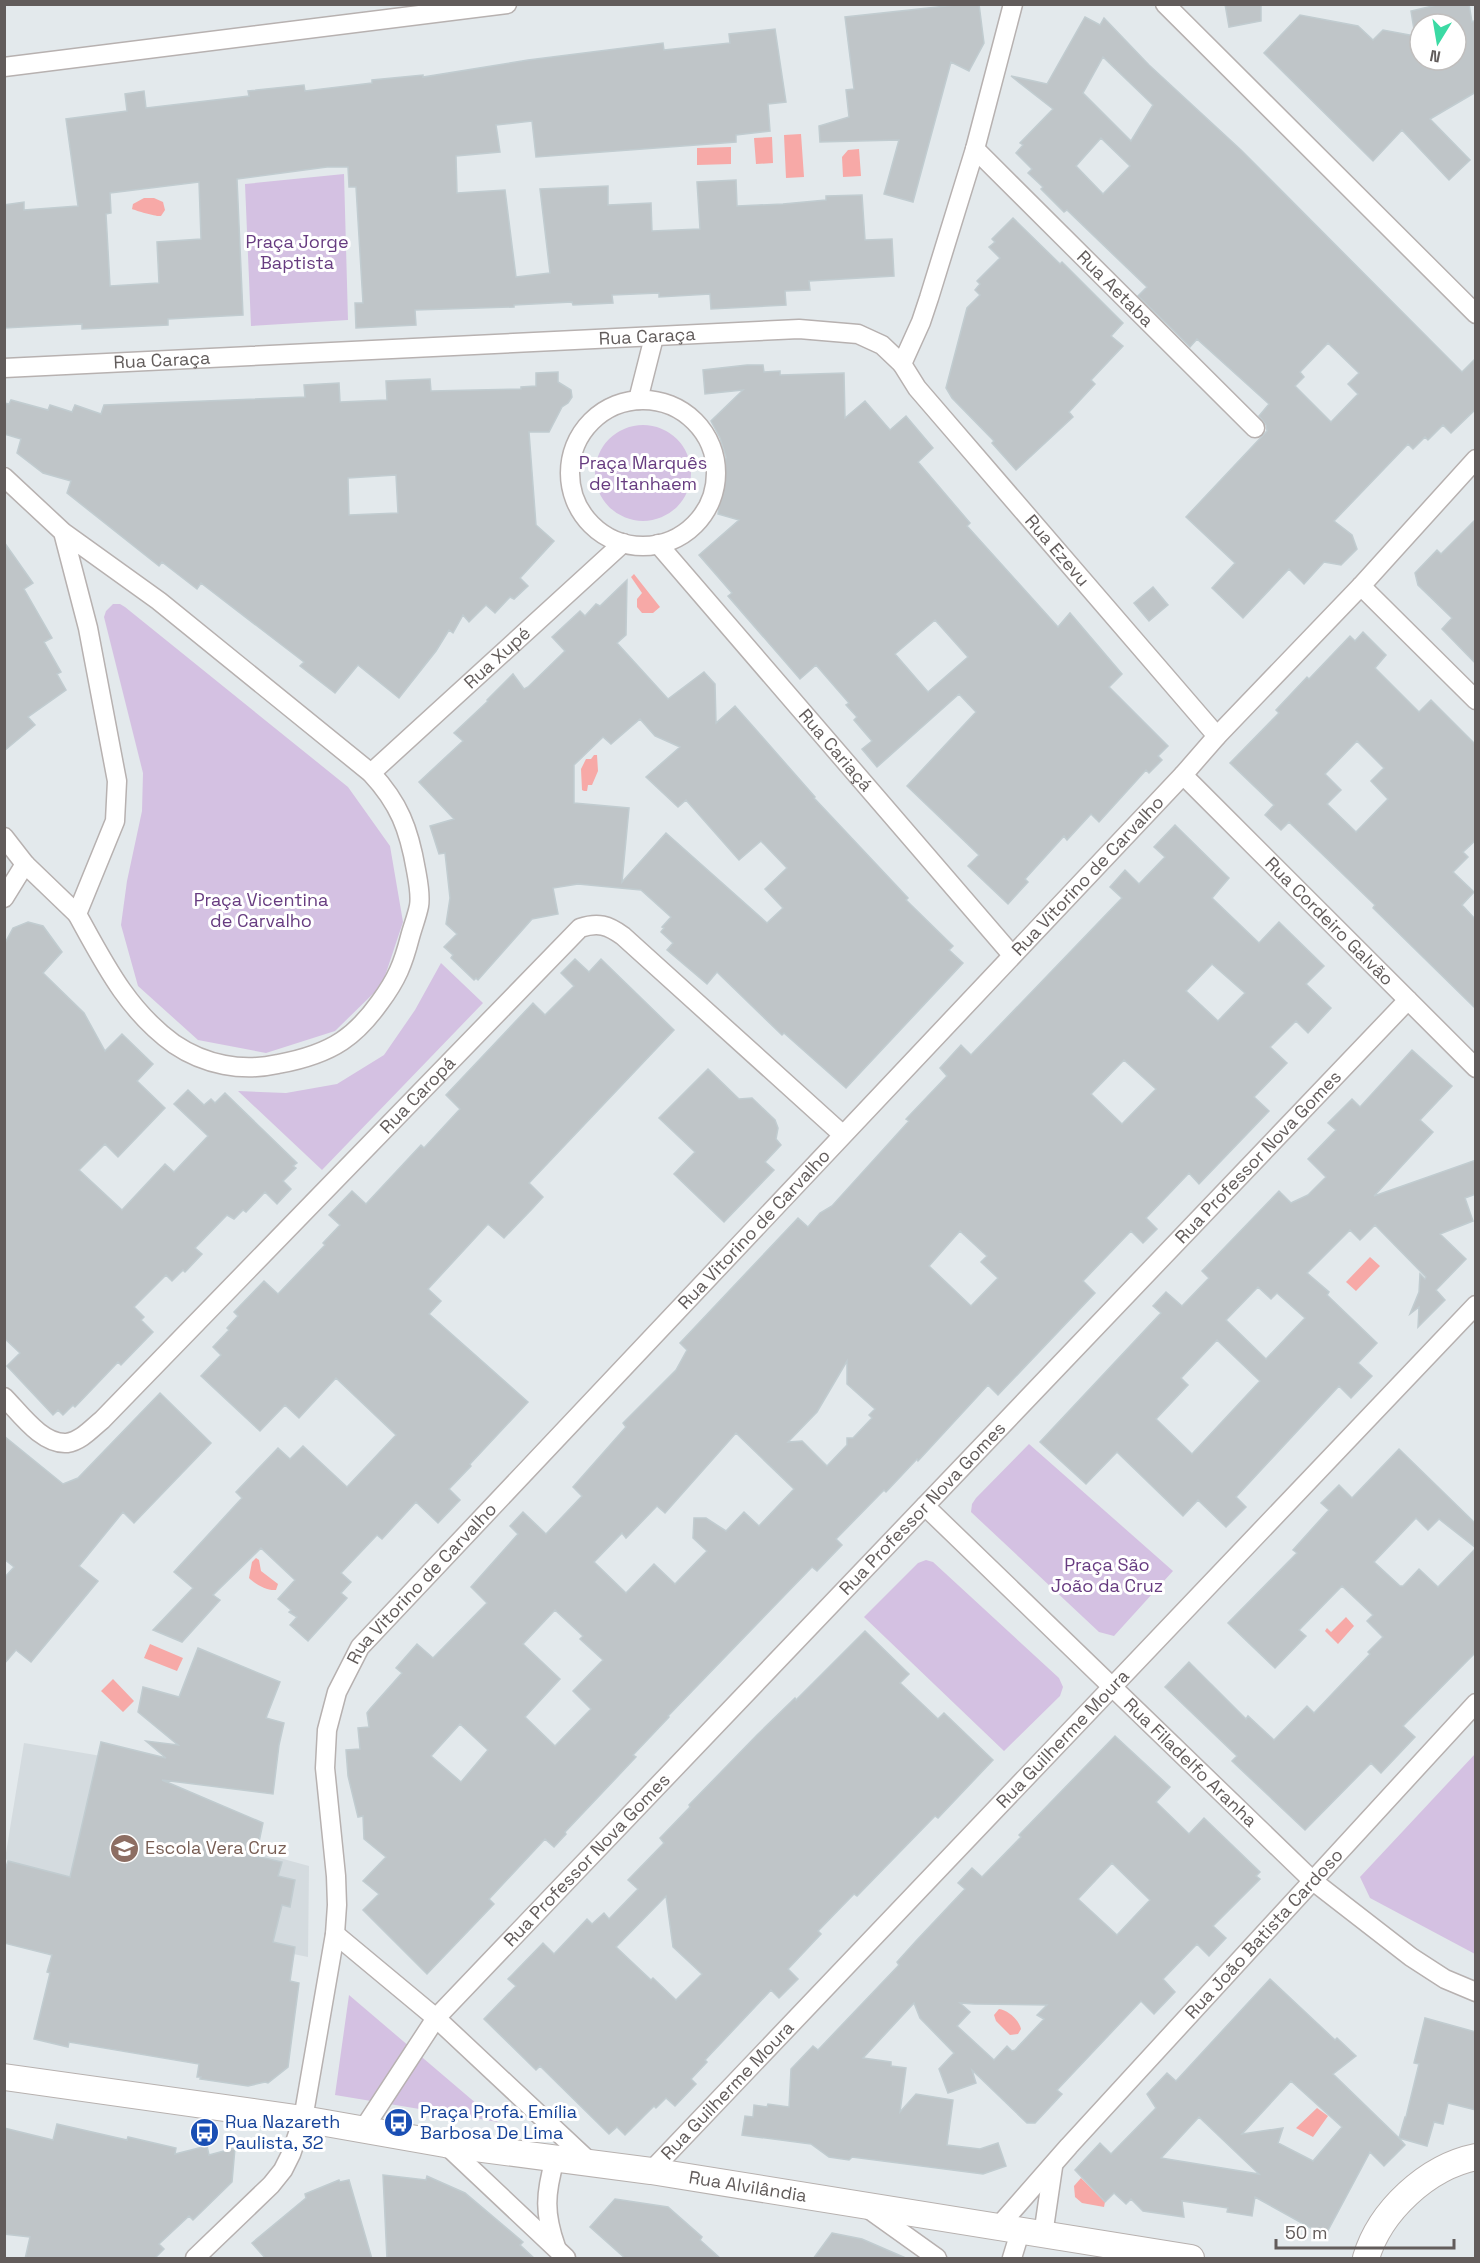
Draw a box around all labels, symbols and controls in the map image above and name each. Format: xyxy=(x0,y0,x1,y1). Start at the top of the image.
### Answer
north arrow xyxy=(1408,12,1468,72)
text: N xyxy=(1428,45,1443,68)
park label: Praça Jorge Baptista xyxy=(245,230,349,274)
street label: Rua Aetaba xyxy=(1072,245,1159,332)
street label: Rua Caraça xyxy=(598,322,696,350)
street label: Rua Caraça xyxy=(113,346,211,374)
park label: Praça Marquês de Itanhaem xyxy=(579,451,707,495)
street label: Rua Ezevu xyxy=(1020,510,1095,591)
street label: Rua Xupé xyxy=(459,621,535,693)
street label: Rua Cariaçá xyxy=(794,704,878,796)
street label: Rua Vitorino de Carvalho xyxy=(1006,791,1168,961)
street label: Rua Cordeiro Galvão xyxy=(1261,852,1399,990)
park label: Praça Vicentina de Carvalho xyxy=(194,888,328,932)
street label: Rua Caropá xyxy=(375,1051,460,1138)
street label: Rua Professor Nova Gomes xyxy=(1170,1065,1346,1248)
street label: Rua Vitorino de Carvalho xyxy=(673,1144,835,1314)
street label: Rua Professor Nova Gomes xyxy=(834,1417,1010,1600)
street label: Rua Vitorino de Carvalho xyxy=(341,1498,501,1668)
park label: Praça São João da Cruz xyxy=(1051,1553,1163,1597)
street label: Rua Guilherme Moura xyxy=(991,1664,1134,1813)
street label: Rua Filadelfo Aranha xyxy=(1119,1693,1262,1832)
street label: Rua Professor Nova Gomes xyxy=(498,1768,675,1951)
school or university icon: Escola Vera Cruz xyxy=(108,1832,140,1864)
place label: Escola Vera Cruz xyxy=(145,1836,287,1859)
street label: Rua João Batista Cardoso xyxy=(1180,1843,1348,2023)
street label: Rua Guilherme Moura xyxy=(656,2016,799,2164)
place label: Praça Profa. Emília Barbosa De Lima xyxy=(420,2100,577,2144)
bus stop icon: Praça Profa. Emília Barbosa De Lima xyxy=(383,2106,415,2138)
place label: Rua Nazareth Paulista, 32 xyxy=(225,2110,340,2154)
bus stop icon: Rua Nazareth Paulista, 32 xyxy=(188,2116,220,2148)
street label: Rua Alvilândia xyxy=(687,2165,809,2207)
scale bar xyxy=(1276,2212,1454,2250)
text: 50 m xyxy=(1285,2221,1327,2244)

